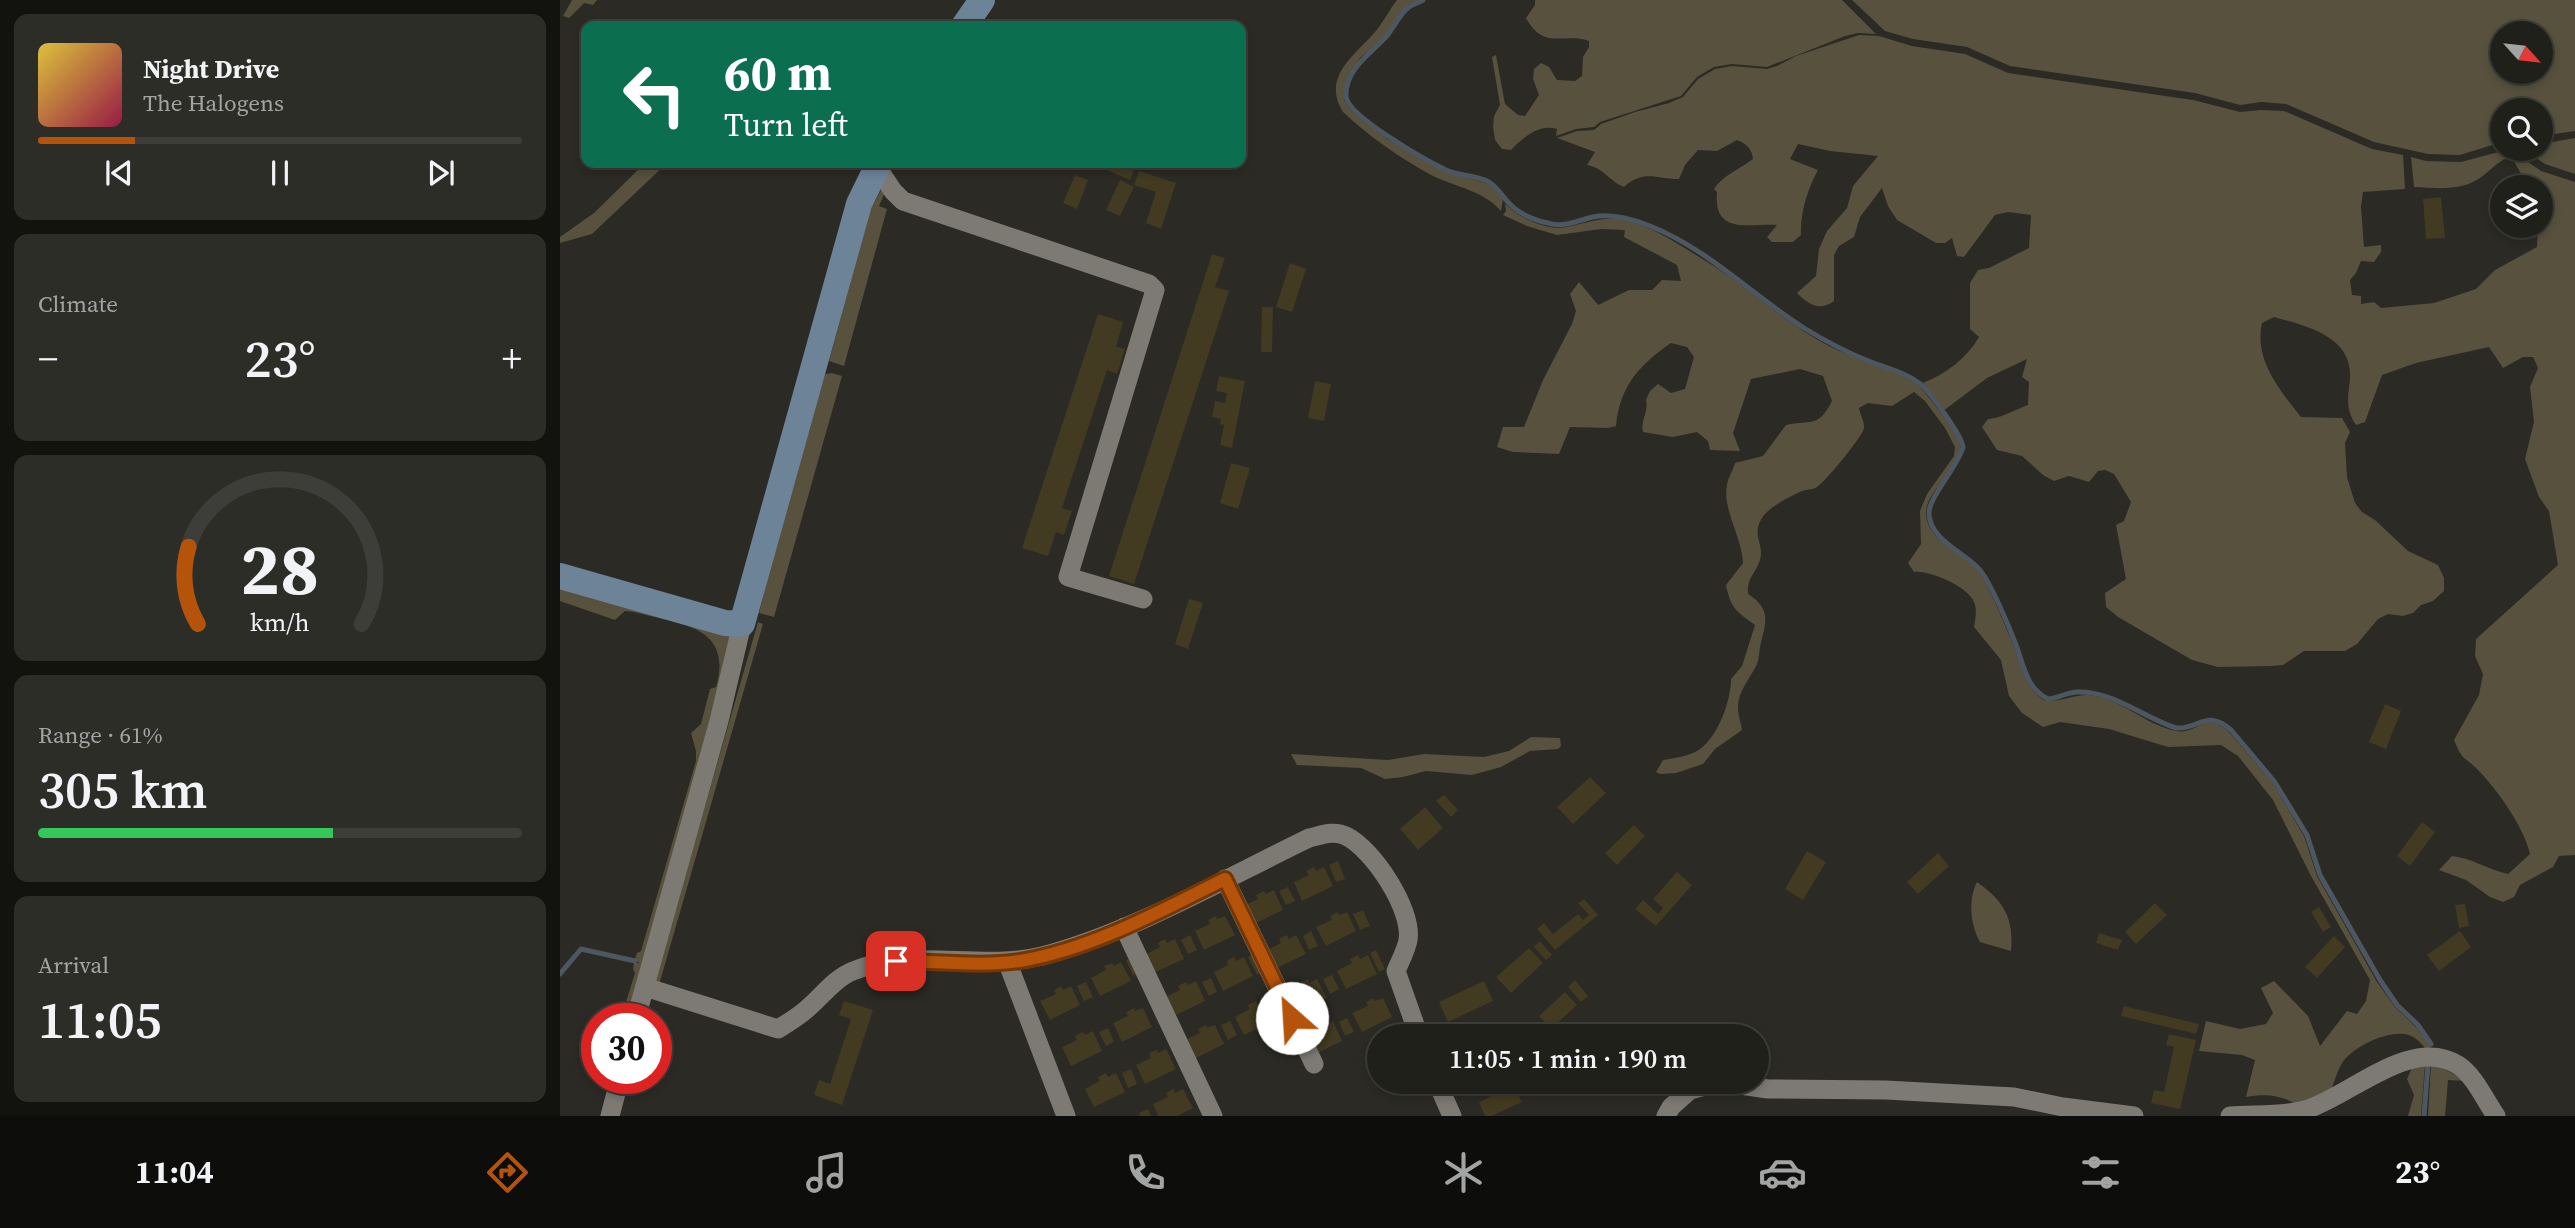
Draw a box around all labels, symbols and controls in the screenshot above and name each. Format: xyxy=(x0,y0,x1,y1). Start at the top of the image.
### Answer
north arrow xyxy=(2490,21,2553,84)
map controls xyxy=(2490,21,2553,238)
text: 60 m xyxy=(724,39,832,106)
icon: left xyxy=(609,49,700,140)
text: Night Drive xyxy=(143,51,279,87)
text: The Halogens xyxy=(143,87,284,119)
button: search xyxy=(2490,98,2553,161)
text: Turn left xyxy=(724,103,848,147)
icon: previous xyxy=(100,154,138,192)
icon: pause xyxy=(261,154,299,192)
icon: next xyxy=(422,154,460,192)
button: layers xyxy=(2490,175,2553,238)
text: Climate xyxy=(38,288,118,320)
text: 23° xyxy=(244,323,316,394)
text: − xyxy=(38,333,58,385)
text: + xyxy=(502,333,522,385)
text: 28 xyxy=(241,519,319,618)
text: km/h xyxy=(250,605,310,639)
text: Range · 61% xyxy=(38,719,163,751)
text: 305 km xyxy=(38,754,207,825)
pin xyxy=(866,931,926,991)
icon: arrive xyxy=(877,942,915,980)
text: Arrival xyxy=(38,949,109,981)
position arrow xyxy=(1255,981,1329,1055)
text: 11:05 xyxy=(38,984,162,1055)
speed limit sign: 30 xyxy=(581,1003,672,1094)
text: 11:05 · 1 min · 190 m xyxy=(1449,1041,1687,1077)
icon: directions xyxy=(483,1148,532,1197)
icon: music xyxy=(802,1148,851,1197)
icon: phone xyxy=(1121,1148,1170,1197)
icon: climate xyxy=(1439,1148,1488,1197)
icon: car xyxy=(1758,1148,1807,1197)
icon: filters xyxy=(2076,1148,2125,1197)
text: 11:04 xyxy=(135,1150,214,1194)
text: 23° xyxy=(2395,1150,2440,1194)

